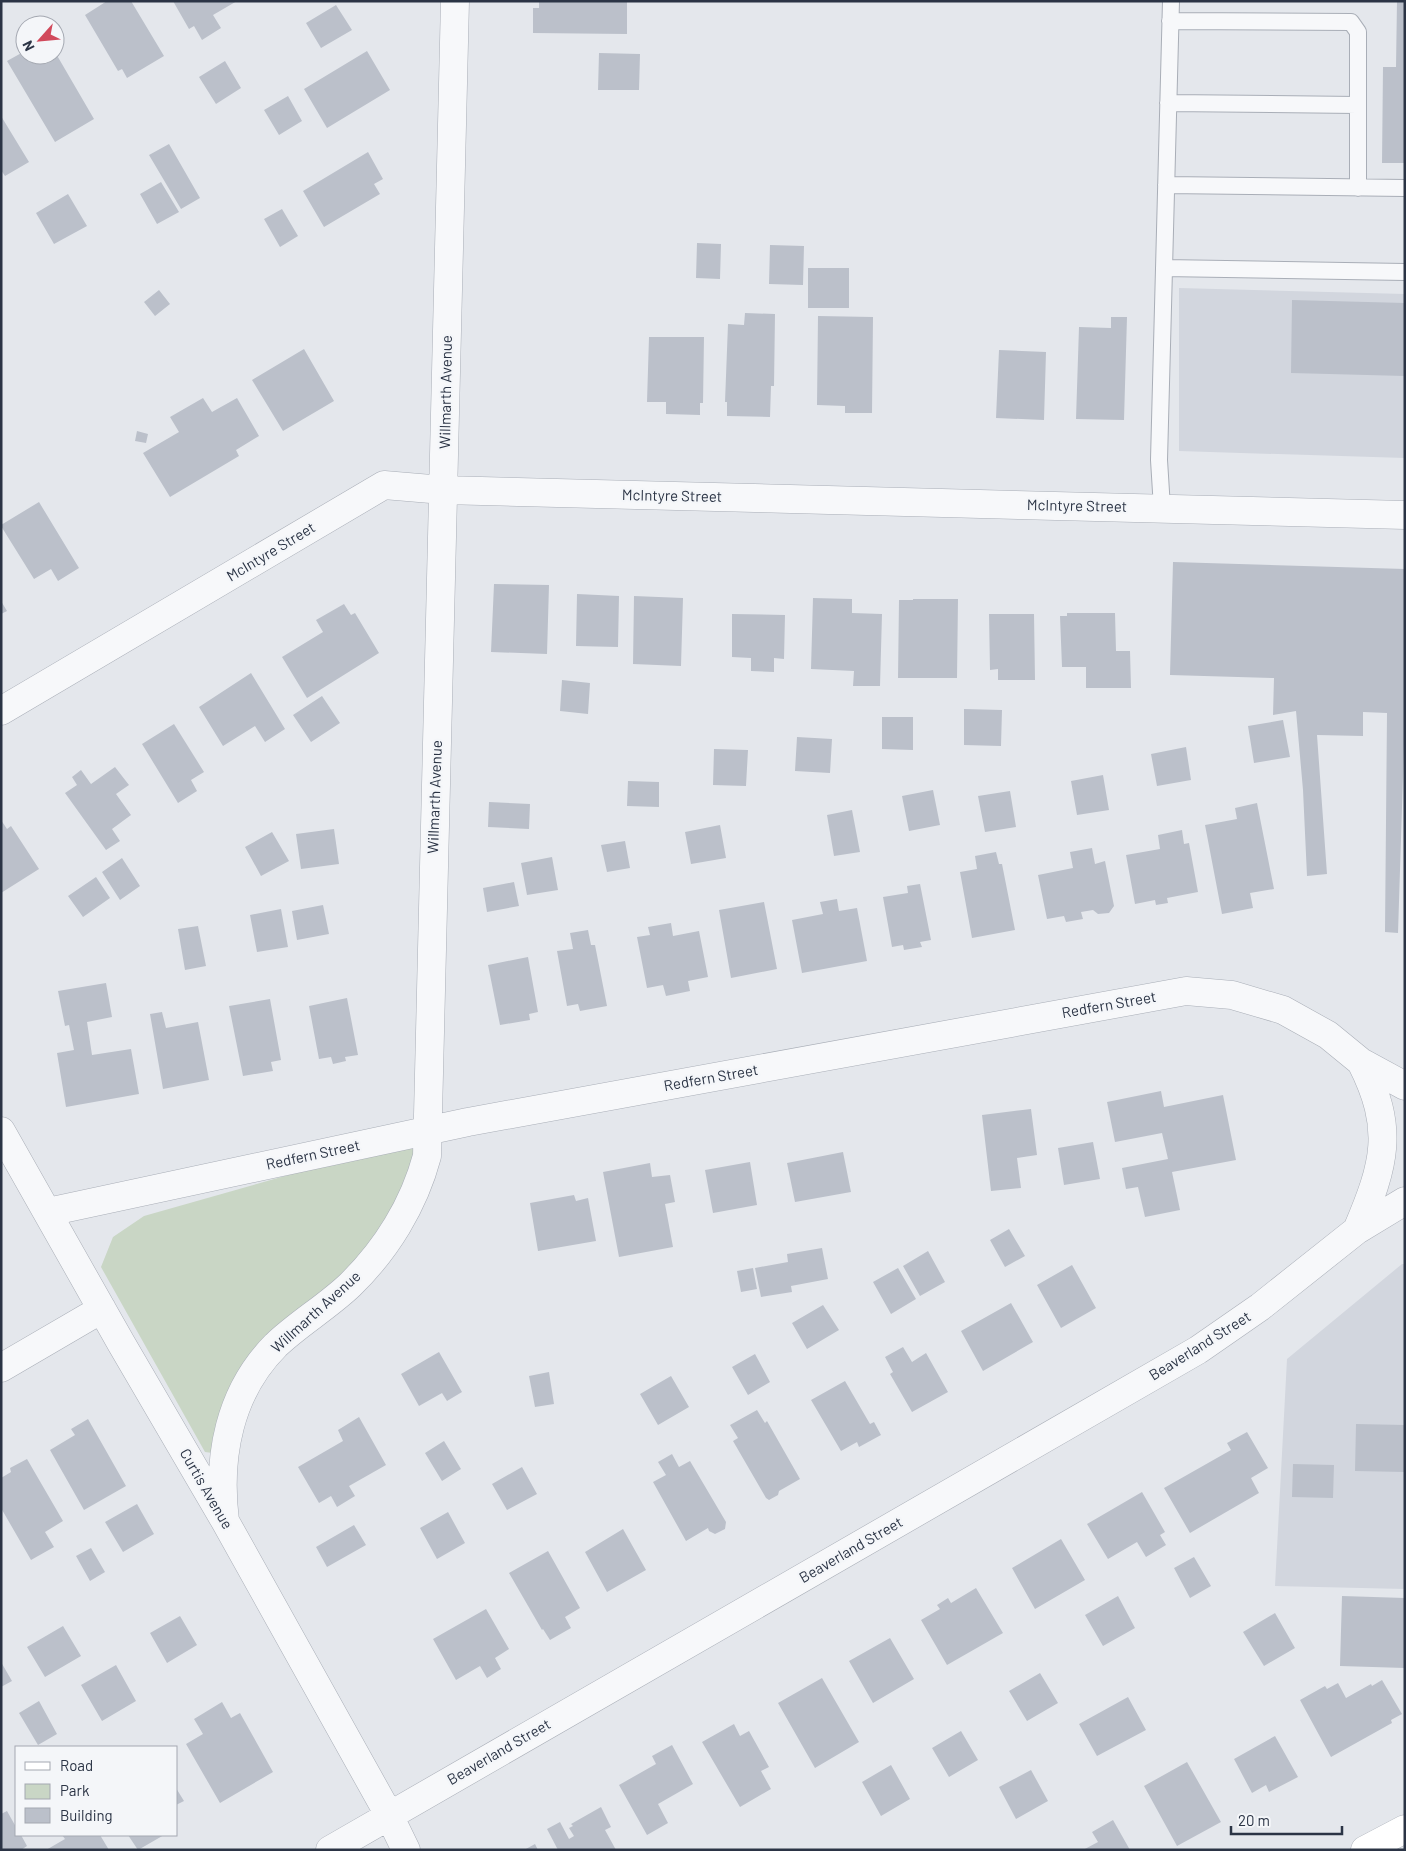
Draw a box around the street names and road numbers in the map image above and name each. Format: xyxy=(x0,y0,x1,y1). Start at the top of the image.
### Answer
street label: Willmarth Avenue xyxy=(435,335,455,449)
street label: McIntyre Street xyxy=(622,485,722,505)
street label: McIntyre Street xyxy=(1027,495,1127,515)
street label: McIntyre Street xyxy=(223,518,318,585)
street label: Willmarth Avenue xyxy=(423,740,445,854)
street label: Redfern Street xyxy=(1060,987,1157,1021)
street label: Redfern Street xyxy=(662,1060,759,1094)
street label: Redfern Street xyxy=(264,1135,361,1173)
street label: Willmarth Avenue xyxy=(267,1266,364,1356)
street label: Beaverland Street xyxy=(1145,1307,1254,1384)
street label: Curtis Avenue xyxy=(177,1445,237,1532)
street label: Beaverland Street xyxy=(796,1512,905,1586)
street label: Beaverland Street xyxy=(444,1714,553,1788)

